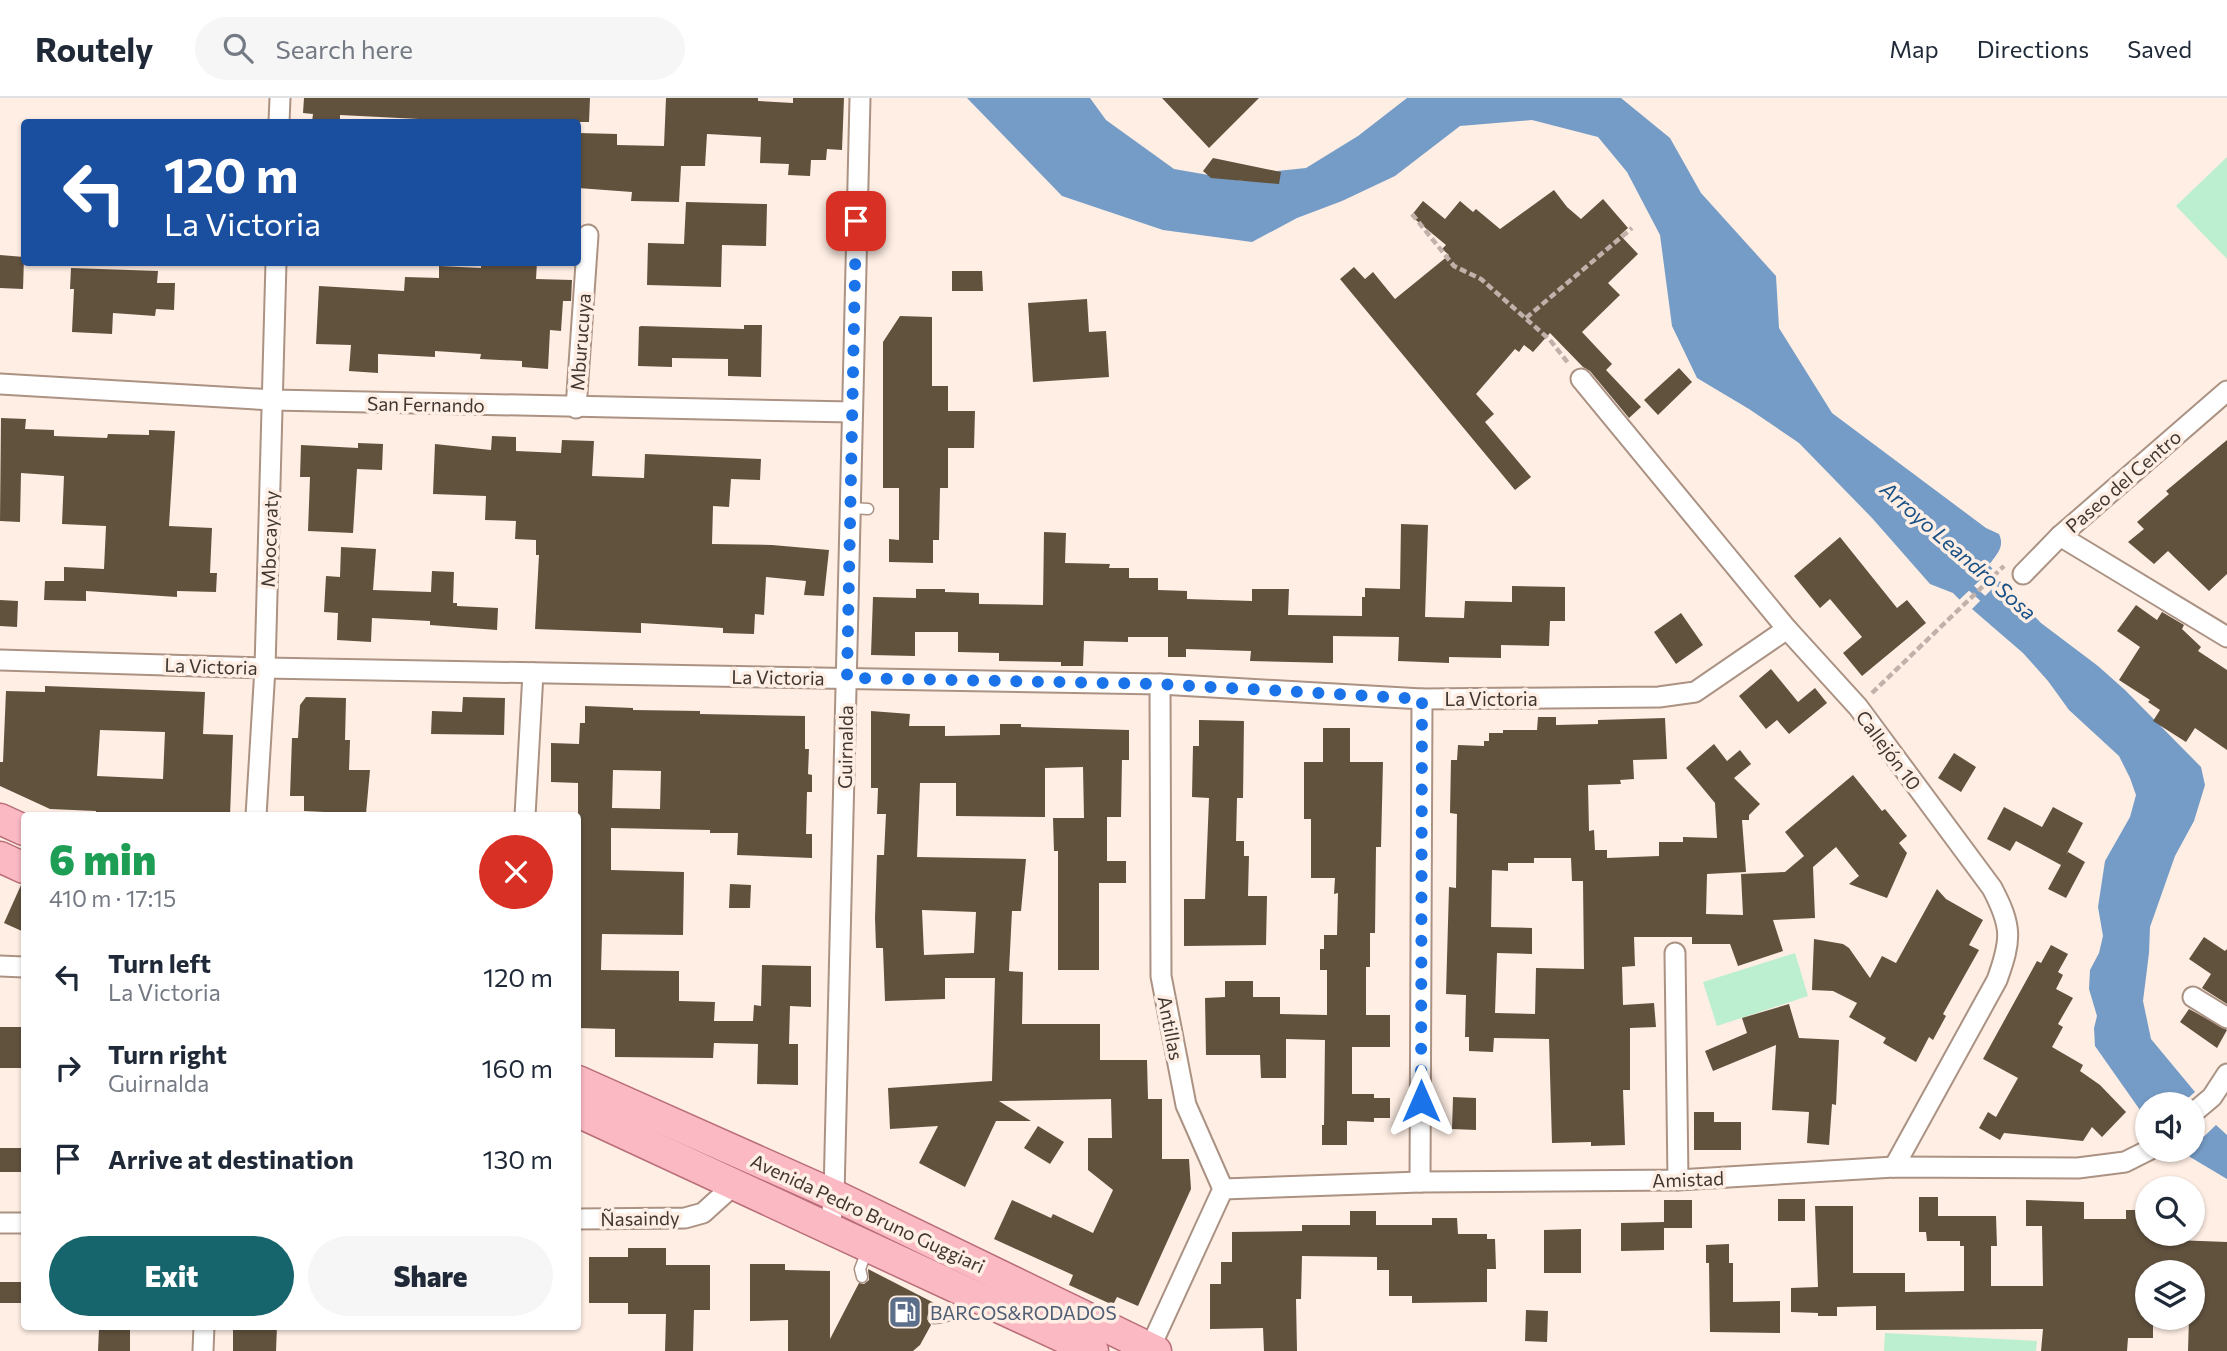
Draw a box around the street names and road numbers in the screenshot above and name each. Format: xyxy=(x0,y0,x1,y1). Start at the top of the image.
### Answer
street label: Mburucuya xyxy=(565,292,595,392)
street label: San Fernando xyxy=(367,391,485,417)
street label: Paseo del Centro xyxy=(2061,425,2185,537)
street label: Mbocayaty xyxy=(256,490,282,588)
street label: La Victoria xyxy=(164,653,258,679)
street label: La Victoria xyxy=(731,665,825,689)
street label: La Victoria xyxy=(1444,687,1538,710)
street label: Guirnalda xyxy=(833,705,857,789)
street label: Callejón 10 xyxy=(1852,706,1926,794)
street label: Antillas xyxy=(1154,994,1188,1062)
street label: Avenida Pedro Bruno Guggiari xyxy=(747,1149,989,1277)
street label: Amistad xyxy=(1652,1166,1724,1192)
street label: Ñasaindy xyxy=(600,1206,680,1230)

